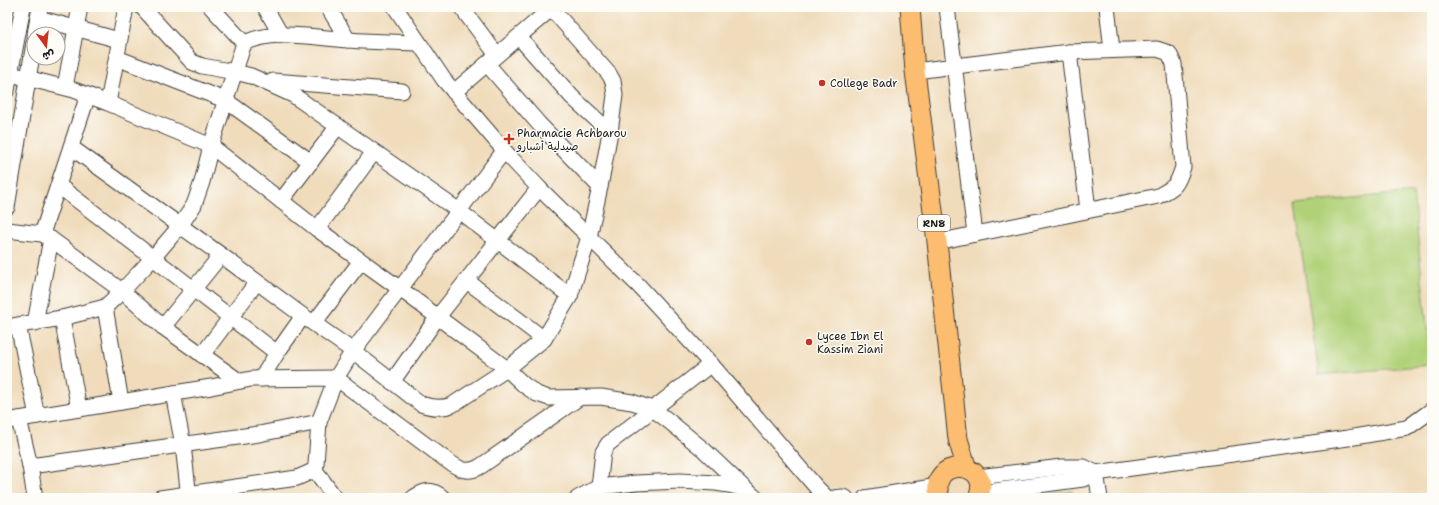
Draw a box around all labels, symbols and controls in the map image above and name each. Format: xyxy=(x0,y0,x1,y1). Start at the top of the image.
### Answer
north arrow xyxy=(26,26,66,66)
text: ش xyxy=(41,46,56,64)
place label: College Badr xyxy=(830,76,898,91)
marker: College Badr xyxy=(817,78,827,88)
place label: Pharmacie Achbarou صيدلية أشبارو xyxy=(516,126,627,154)
marker: Pharmacie Achbarou صيدلية أشبارو xyxy=(504,134,514,144)
road number: RN8 xyxy=(918,215,950,231)
place label: Lycee Ibn El Kassim Ziani xyxy=(817,329,884,357)
marker: Lycee Ibn El Kassim Ziani xyxy=(804,337,814,347)

